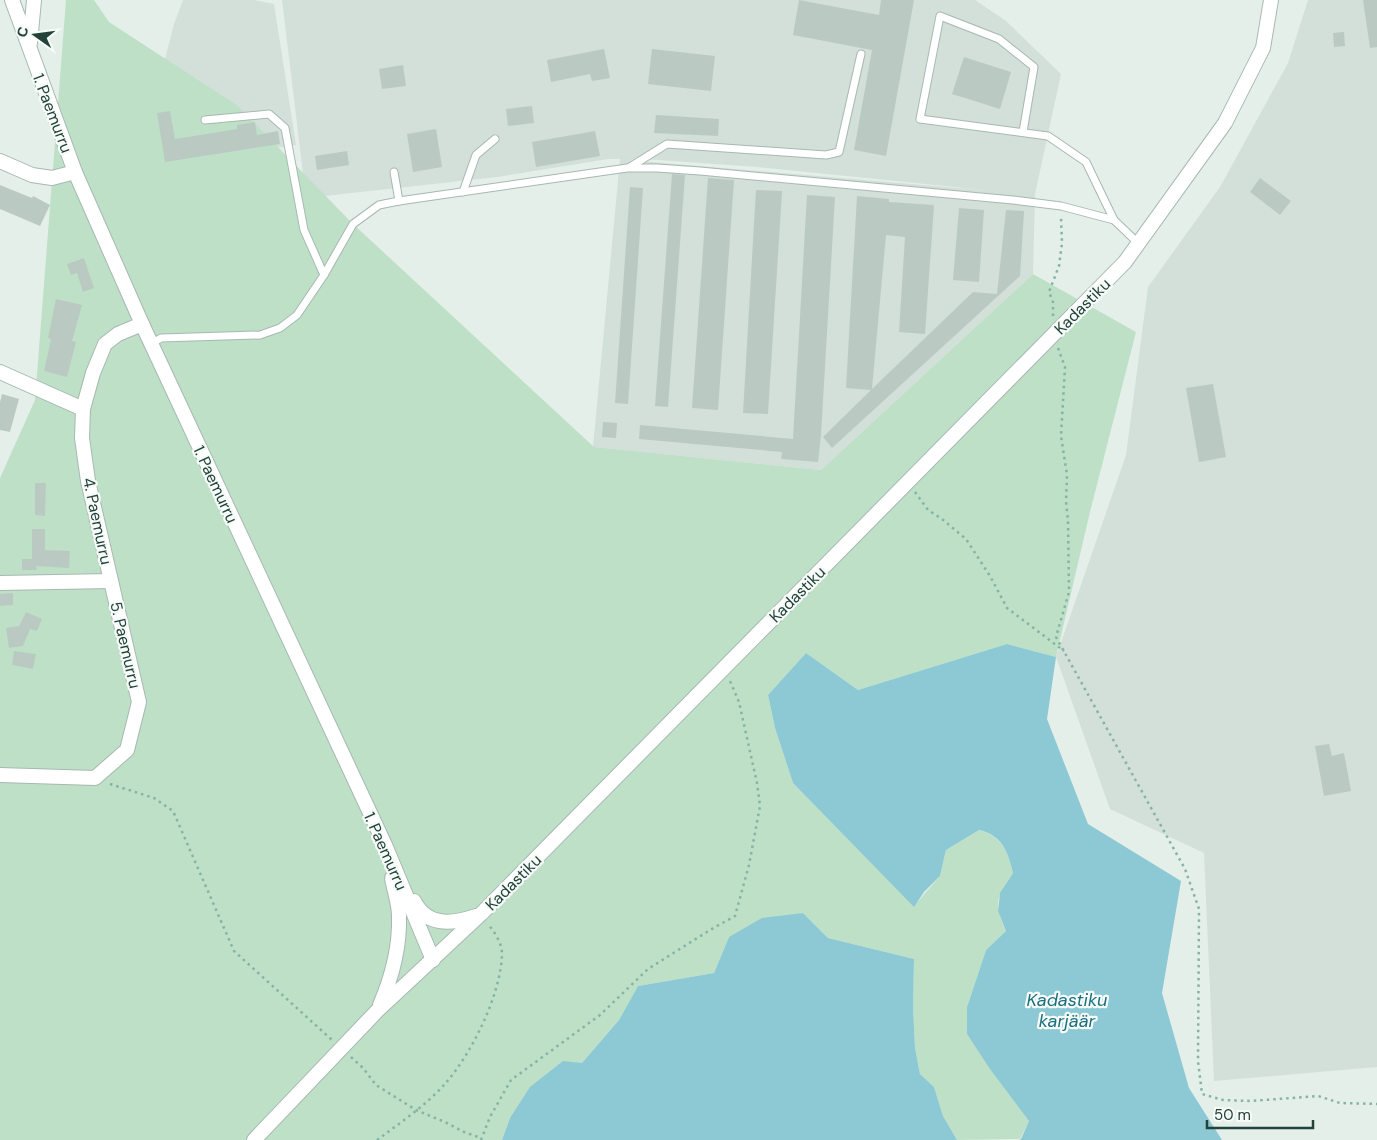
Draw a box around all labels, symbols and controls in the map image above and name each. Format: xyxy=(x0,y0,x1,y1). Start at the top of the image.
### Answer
north arrow xyxy=(10,10,60,60)
text: С xyxy=(12,25,32,39)
street label: 1. Paemurru xyxy=(28,70,77,156)
street label: Kadastiku xyxy=(1050,274,1115,339)
street label: 1. Paemurru xyxy=(188,442,243,527)
street label: 4. Paemurru xyxy=(78,476,117,566)
street label: Kadastiku xyxy=(765,562,830,627)
street label: 5. Paemurru xyxy=(105,600,146,691)
street label: 1. Paemurru xyxy=(359,809,412,894)
street label: Kadastiku xyxy=(481,850,546,915)
water label: Kadastiku karjäär xyxy=(1027,988,1107,1033)
scale bar xyxy=(1207,1098,1313,1130)
text: 50 m xyxy=(1214,1105,1251,1125)

